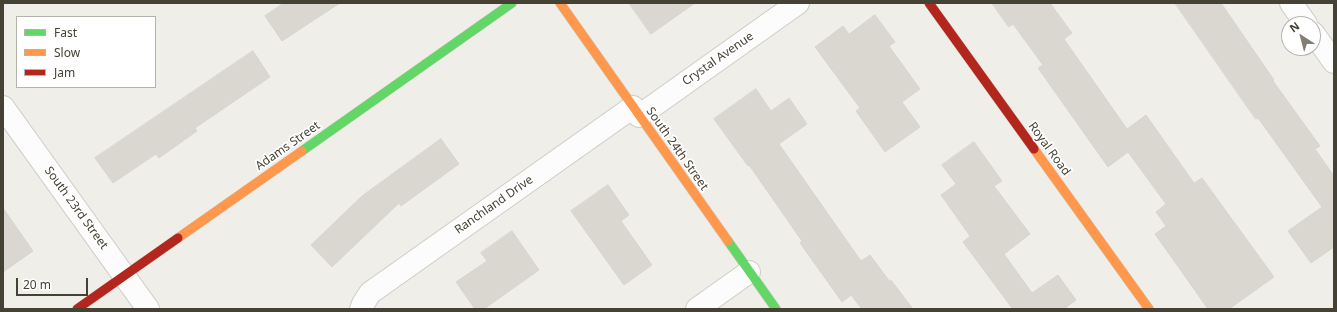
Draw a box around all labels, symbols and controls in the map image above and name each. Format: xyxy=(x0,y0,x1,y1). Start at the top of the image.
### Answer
legend xyxy=(16,16,156,88)
north arrow xyxy=(1281,16,1321,56)
text: N xyxy=(1286,18,1302,35)
text: Fast xyxy=(54,24,77,41)
street label: Crystal Avenue xyxy=(680,29,756,89)
text: Slow xyxy=(54,44,80,61)
text: Jam xyxy=(54,64,75,81)
street label: South 24th Street xyxy=(643,105,711,193)
street label: Adams Street xyxy=(253,118,323,174)
street label: Royal Road xyxy=(1025,120,1073,178)
street label: South 23rd Street xyxy=(41,164,111,252)
street label: Ranchland Drive xyxy=(452,173,536,237)
scale bar xyxy=(18,270,90,296)
text: 20 m xyxy=(23,276,51,293)

